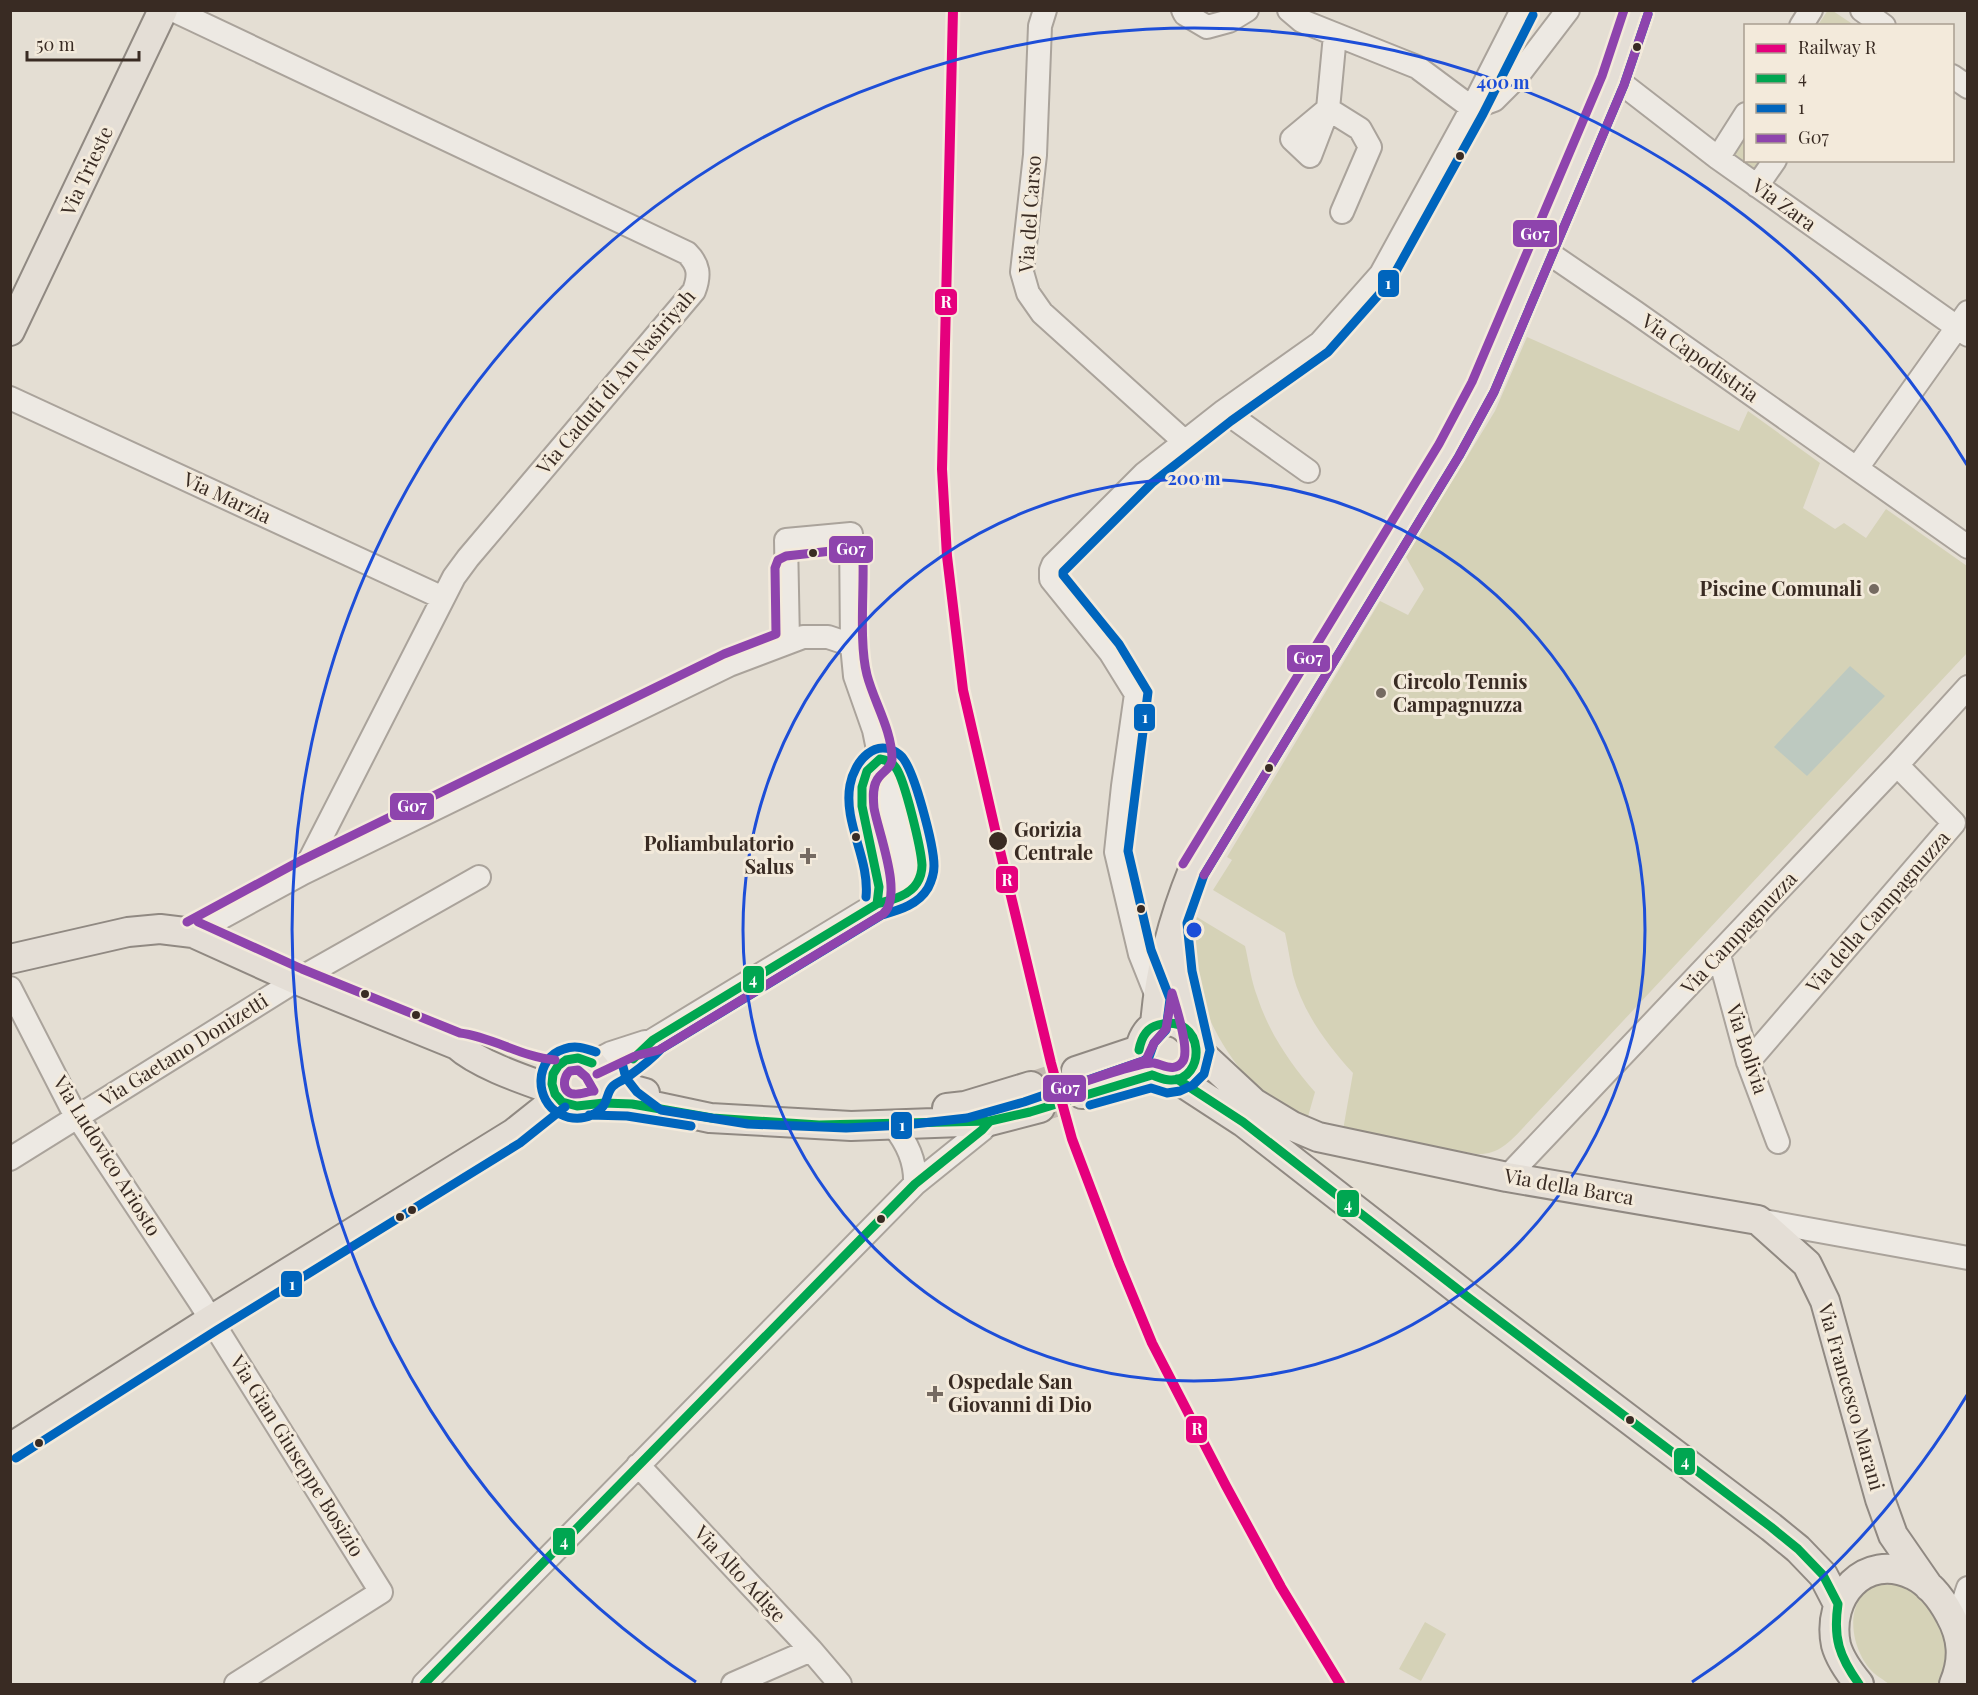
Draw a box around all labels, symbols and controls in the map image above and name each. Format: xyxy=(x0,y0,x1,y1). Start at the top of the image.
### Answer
scale bar xyxy=(27,24,140,62)
legend xyxy=(1744,24,1954,162)
text: 50 m xyxy=(36,32,75,56)
text: Railway R xyxy=(1798,35,1877,59)
unlabelled marker xyxy=(1631,41,1643,53)
text: 4 xyxy=(1798,65,1807,89)
text: 400 m xyxy=(1476,70,1530,94)
text: 1 xyxy=(1798,95,1805,119)
street label: Via Trieste xyxy=(53,121,118,220)
text: G07 xyxy=(1798,125,1829,149)
unlabelled marker xyxy=(1454,150,1466,162)
street label: Via del Carso xyxy=(1011,154,1046,274)
street label: Via Zara xyxy=(1746,171,1822,236)
line badge: G07 xyxy=(1512,219,1558,248)
text: G07 xyxy=(1520,223,1550,244)
line badge: 1 xyxy=(1377,269,1400,298)
text: 1 xyxy=(1385,272,1391,293)
street label: Via Caduti di An Nasiriyah xyxy=(529,283,700,480)
line badge: R xyxy=(934,288,958,316)
text: R xyxy=(940,291,952,312)
street label: Via Capodistria xyxy=(1636,306,1765,407)
street label: Via Marzia xyxy=(178,464,276,529)
text: 200 m xyxy=(1167,466,1221,490)
line badge: G07 xyxy=(828,535,874,564)
text: G07 xyxy=(836,538,866,559)
unlabelled marker xyxy=(807,547,819,559)
place label: Piscine Comunali xyxy=(1700,574,1862,601)
marker: Piscine Comunali xyxy=(1867,582,1881,596)
line badge: G07 xyxy=(1286,644,1331,673)
text: G07 xyxy=(1293,647,1323,668)
place label: Circolo Tennis Campagnuzza xyxy=(1393,667,1528,717)
marker: Circolo Tennis Campagnuzza xyxy=(1374,686,1388,700)
line badge: 1 xyxy=(1133,703,1156,732)
text: 1 xyxy=(1142,706,1148,727)
unlabelled marker xyxy=(1263,762,1275,774)
line badge: G07 xyxy=(389,792,435,821)
text: G07 xyxy=(397,795,427,816)
place label: Gorizia Centrale xyxy=(1014,815,1093,865)
street label: Via della Campagnuzza xyxy=(1798,824,1955,999)
place label: Poliambulatorio Salus xyxy=(644,829,794,879)
marker: Gorizia Centrale xyxy=(987,830,1009,852)
unlabelled marker xyxy=(850,831,862,843)
marker: Poliambulatorio Salus xyxy=(799,847,817,865)
line badge: R xyxy=(995,865,1019,894)
street label: Via Campagnuzza xyxy=(1673,865,1802,1000)
text: R xyxy=(1001,869,1013,890)
unlabelled marker xyxy=(1135,903,1147,915)
centre of rings xyxy=(1184,920,1204,940)
line badge: 4 xyxy=(742,965,765,994)
text: 4 xyxy=(749,968,757,989)
street label: Via Gaetano Donizetti xyxy=(93,986,273,1112)
unlabelled marker xyxy=(359,988,371,1000)
street label: Via Bolivia xyxy=(1721,999,1776,1097)
unlabelled marker xyxy=(410,1009,422,1021)
street label: Via Ludovico Ariosto xyxy=(47,1069,169,1241)
line badge: G07 xyxy=(1042,1074,1087,1103)
text: G07 xyxy=(1050,1077,1080,1098)
line badge: 1 xyxy=(890,1111,913,1140)
text: 1 xyxy=(899,1114,905,1135)
street label: Via della Barca xyxy=(1501,1161,1636,1210)
line badge: 4 xyxy=(1336,1189,1360,1218)
text: 4 xyxy=(1344,1193,1352,1214)
unlabelled marker xyxy=(406,1204,418,1216)
unlabelled marker xyxy=(394,1211,406,1223)
unlabelled marker xyxy=(875,1213,887,1225)
line badge: 1 xyxy=(280,1270,303,1298)
text: 1 xyxy=(289,1273,295,1294)
street label: Via Francesco Marani xyxy=(1813,1299,1892,1493)
street label: Via Gian Giuseppe Bosizio xyxy=(225,1348,371,1561)
place label: Ospedale San Giovanni di Dio xyxy=(948,1367,1092,1417)
marker: Ospedale San Giovanni di Dio xyxy=(926,1385,944,1403)
unlabelled marker xyxy=(1624,1414,1636,1426)
line badge: R xyxy=(1185,1415,1208,1444)
text: R xyxy=(1191,1418,1203,1439)
unlabelled marker xyxy=(33,1437,45,1449)
line badge: 4 xyxy=(1673,1447,1696,1476)
text: 4 xyxy=(1681,1450,1689,1471)
street label: Via Alto Adige xyxy=(689,1518,793,1627)
line badge: 4 xyxy=(552,1527,576,1556)
text: 4 xyxy=(560,1530,568,1551)

